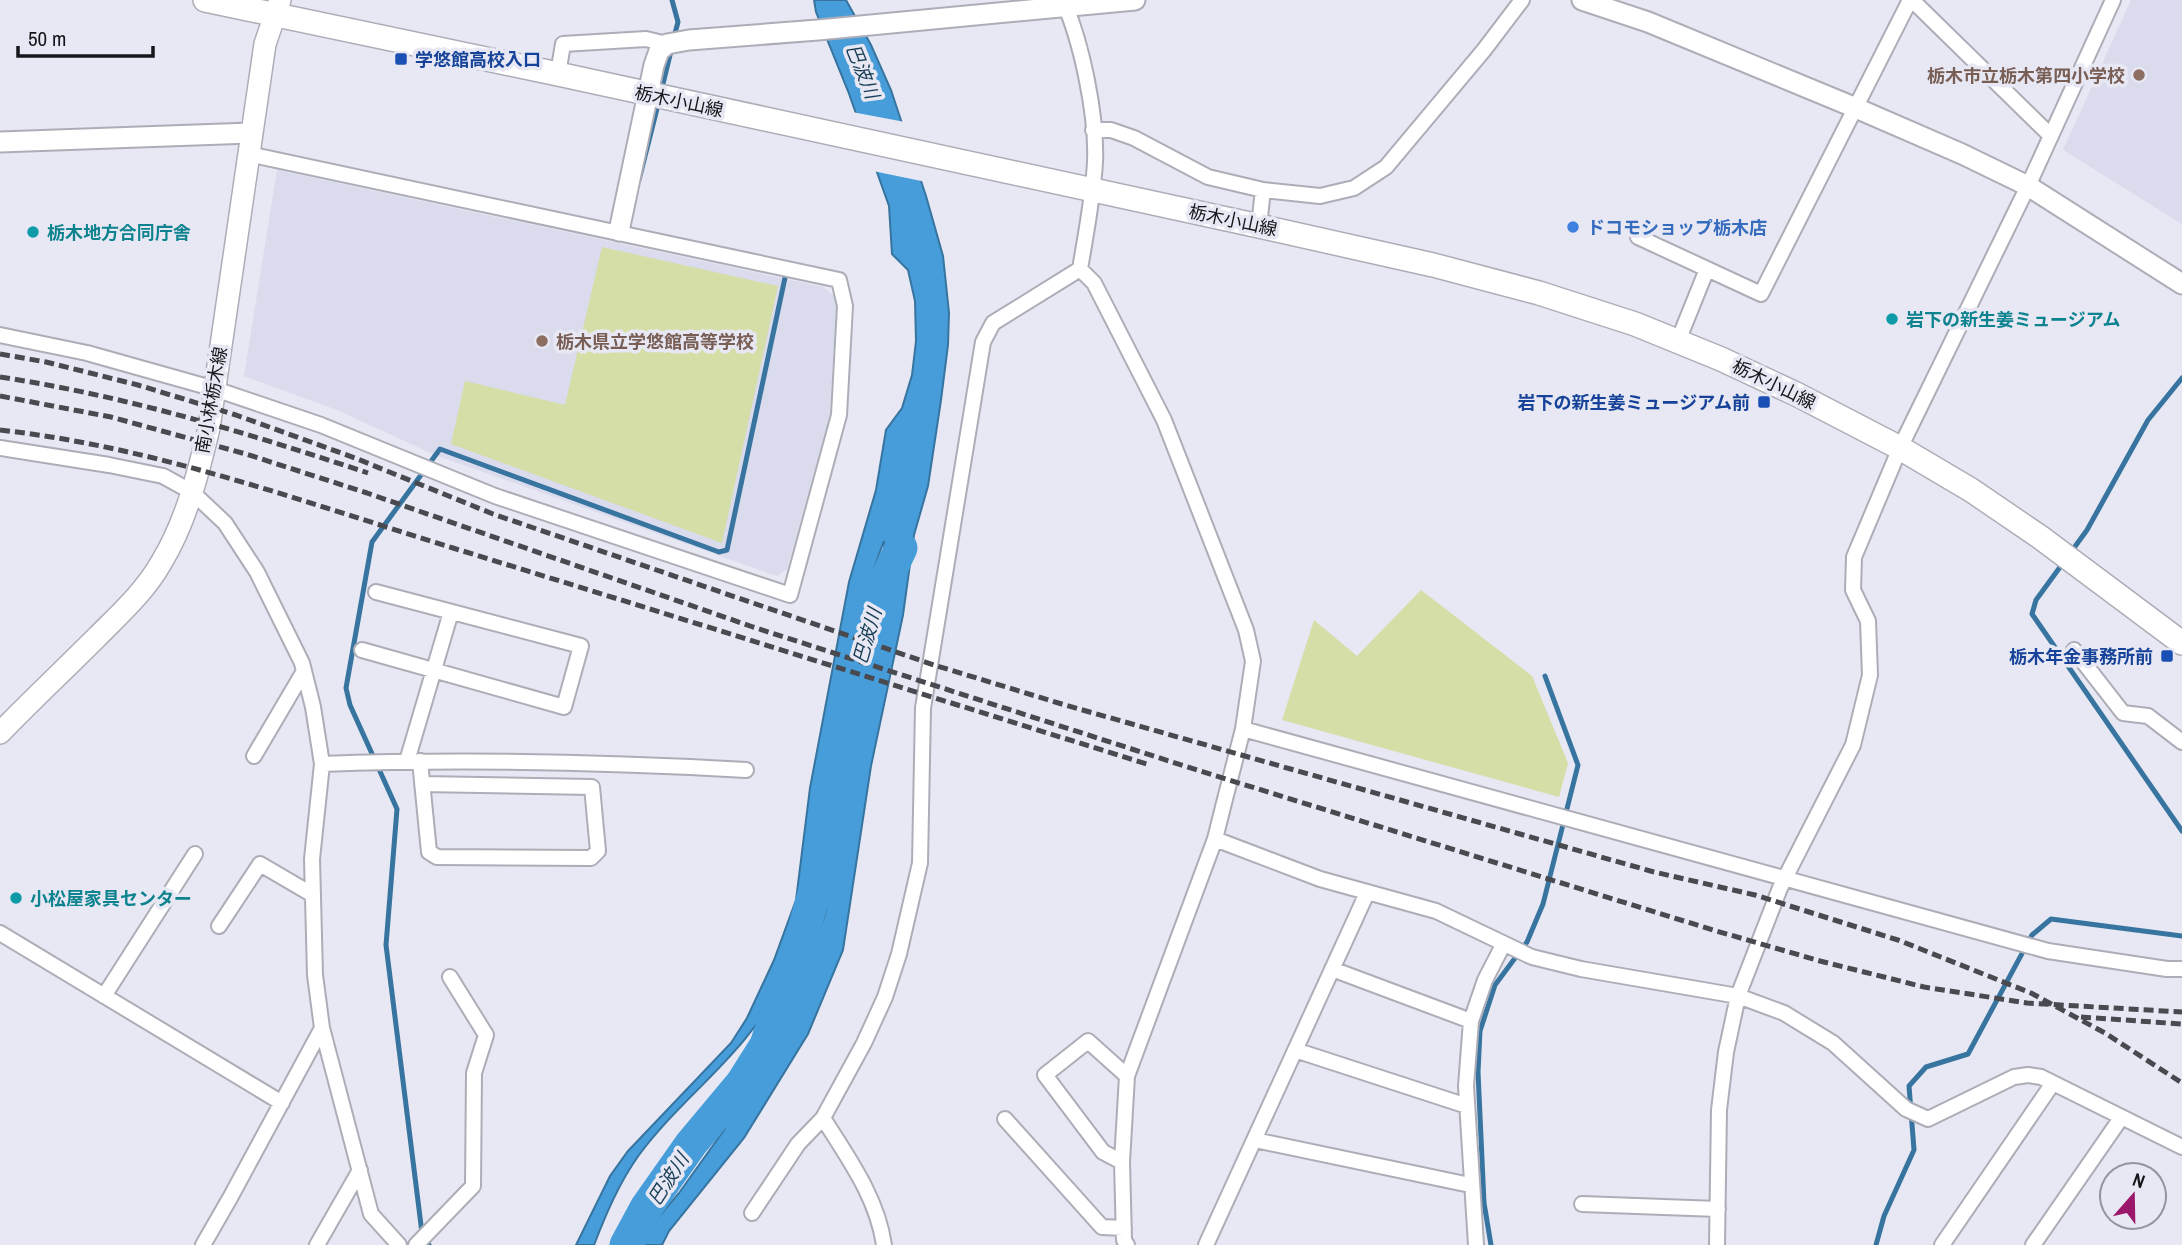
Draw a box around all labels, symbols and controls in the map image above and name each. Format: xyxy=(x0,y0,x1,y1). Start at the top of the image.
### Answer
scale bar xyxy=(18,14,152,58)
text: 50 m xyxy=(28,24,66,53)
water label: 巴波川 xyxy=(840,40,886,104)
place label: 学悠館高校入口 xyxy=(415,47,541,72)
marker: 学悠館高校入口 xyxy=(393,51,409,67)
place label: 栃木市立栃木第四小学校 xyxy=(1927,63,2125,88)
marker: 栃木市立栃木第四小学校 xyxy=(2131,67,2147,83)
street label: 栃木小山線 xyxy=(632,79,726,123)
street label: 栃木小山線 xyxy=(1186,198,1280,242)
place label: ドコモショップ栃木店 xyxy=(1587,215,1767,240)
marker: ドコモショップ栃木店 xyxy=(1565,219,1581,235)
place label: 栃木地方合同庁舎 xyxy=(47,220,191,245)
marker: 栃木地方合同庁舎 xyxy=(25,224,41,240)
place label: 岩下の新生姜ミュージアム xyxy=(1906,307,2120,332)
marker: 岩下の新生姜ミュージアム xyxy=(1884,311,1900,327)
place label: 栃木県立学悠館高等学校 xyxy=(556,329,754,354)
marker: 栃木県立学悠館高等学校 xyxy=(534,333,550,349)
street label: 南小林栃木線 xyxy=(189,345,233,455)
street label: 栃木小山線 xyxy=(1728,353,1820,415)
place label: 岩下の新生姜ミュージアム前 xyxy=(1518,390,1750,415)
marker: 岩下の新生姜ミュージアム前 xyxy=(1756,394,1772,410)
water label: 巴波川 xyxy=(847,603,888,667)
place label: 栃木年金事務所前 xyxy=(2009,644,2153,669)
marker: 栃木年金事務所前 xyxy=(2159,648,2175,664)
place label: 小松屋家具センター xyxy=(30,886,192,911)
marker: 小松屋家具センター xyxy=(8,890,24,906)
water label: 巴波川 xyxy=(642,1146,696,1210)
north arrow xyxy=(2098,1161,2168,1231)
text: N xyxy=(2129,1166,2149,1194)

